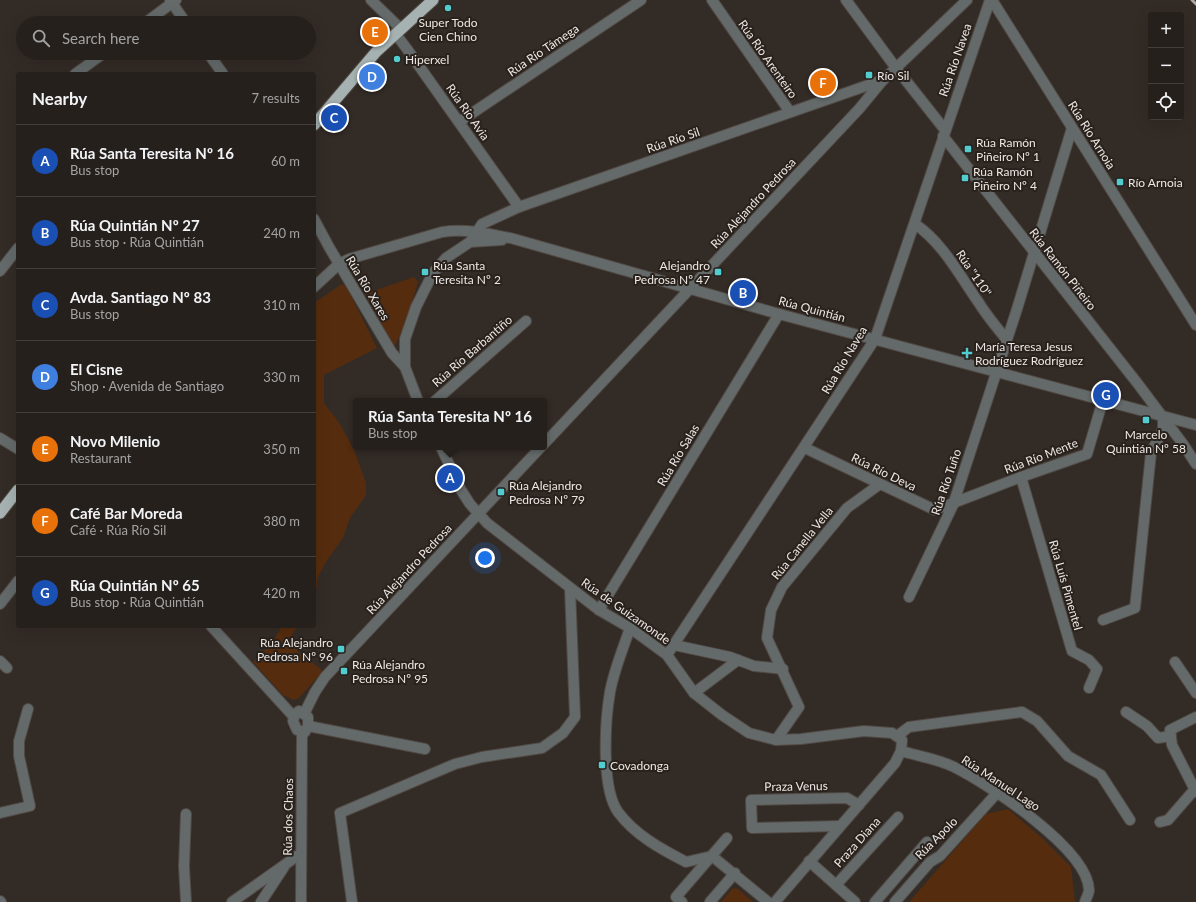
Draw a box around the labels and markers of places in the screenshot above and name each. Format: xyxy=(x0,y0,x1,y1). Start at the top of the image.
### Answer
marker: Super Todo Cien Chino xyxy=(443,3,453,13)
place label: Super Todo Cien Chino xyxy=(419,15,478,44)
pin: E xyxy=(362,17,388,47)
place label: Hiperxel xyxy=(405,52,449,67)
marker: Hiperxel xyxy=(392,54,402,64)
pin: D xyxy=(359,62,385,92)
pin: F xyxy=(810,68,836,98)
place label: Río Sil xyxy=(877,68,909,83)
marker: Río Sil xyxy=(864,70,874,80)
pin: C xyxy=(321,103,347,133)
place label: Rúa Ramón Piñeiro Nº 1 xyxy=(976,135,1040,164)
marker: Rúa Ramón Piñeiro Nº 1 xyxy=(963,144,973,154)
place label: Rúa Ramón Piñeiro Nº 4 xyxy=(973,164,1037,193)
marker: Rúa Ramón Piñeiro Nº 4 xyxy=(960,173,970,183)
place label: Río Arnoia xyxy=(1128,175,1183,190)
marker: Río Arnoia xyxy=(1115,177,1125,187)
place label: Rúa Santa Teresita Nº 2 xyxy=(433,258,501,287)
place label: Alejandro Pedrosa Nº 47 xyxy=(634,258,710,287)
marker: Rúa Santa Teresita Nº 2 xyxy=(420,267,430,277)
marker: Alejandro Pedrosa Nº 47 xyxy=(713,267,723,277)
pin: B xyxy=(730,278,756,308)
place label: María Teresa Jesus Rodríguez Rodríguez xyxy=(975,339,1084,368)
marker: María Teresa Jesus Rodríguez Rodríguez xyxy=(962,348,972,358)
pin: G xyxy=(1093,380,1119,410)
marker: Marcelo Quintián Nº 58 xyxy=(1141,415,1151,425)
place label: Marcelo Quintián Nº 58 xyxy=(1106,427,1186,456)
pin: A xyxy=(437,463,463,493)
place label: Rúa Alejandro Pedrosa Nº 79 xyxy=(509,478,585,507)
marker: Rúa Alejandro Pedrosa Nº 79 xyxy=(496,487,506,497)
place label: Rúa Alejandro Pedrosa Nº 96 xyxy=(257,635,333,664)
marker: Rúa Alejandro Pedrosa Nº 96 xyxy=(336,644,346,654)
place label: Rúa Alejandro Pedrosa Nº 95 xyxy=(352,657,428,686)
marker: Rúa Alejandro Pedrosa Nº 95 xyxy=(339,666,349,676)
place label: Covadonga xyxy=(610,758,669,773)
marker: Covadonga xyxy=(597,760,607,770)

